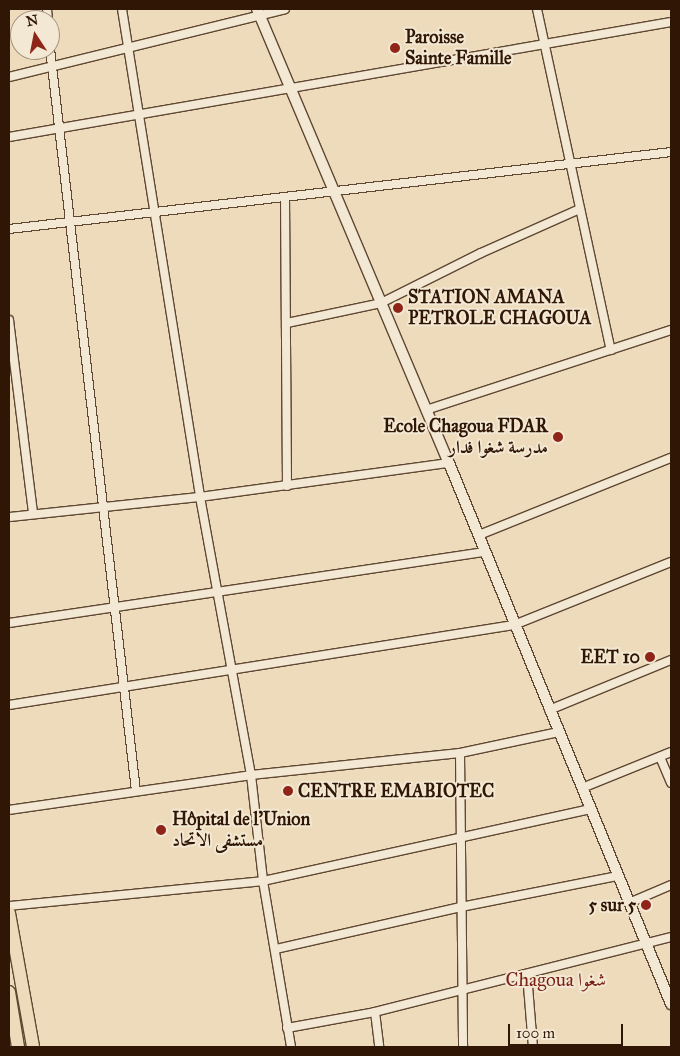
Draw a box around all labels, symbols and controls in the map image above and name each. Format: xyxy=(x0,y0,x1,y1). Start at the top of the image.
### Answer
north arrow xyxy=(10,10,60,60)
text: N xyxy=(25,11,40,30)
place label: Paroisse Sainte Famille xyxy=(405,27,511,70)
marker: Paroisse Sainte Famille xyxy=(389,42,401,54)
place label: STATION AMANA PETROLE CHAGOUA xyxy=(408,287,591,330)
marker: STATION AMANA PETROLE CHAGOUA xyxy=(392,302,404,314)
place label: Ecole Chagoua FDAR مدرسة شغوا فدار xyxy=(383,416,548,458)
marker: Ecole Chagoua FDAR مدرسة شغوا فدار xyxy=(552,431,564,443)
place label: EET 10 xyxy=(580,646,640,668)
marker: EET 10 xyxy=(644,651,656,663)
place label: CENTRE EMABIOTEC xyxy=(298,780,494,802)
marker: CENTRE EMABIOTEC xyxy=(282,785,294,797)
place label: Hôpital de l'Union مستشفى الاتحاد xyxy=(172,809,310,852)
marker: Hôpital de l'Union مستشفى الاتحاد xyxy=(154,823,168,837)
place label: 5 sur 5 xyxy=(589,894,636,916)
marker: 5 sur 5 xyxy=(640,899,652,911)
district label: Chagoua شغوا xyxy=(506,969,606,991)
scale bar xyxy=(510,1014,625,1046)
text: 100 m xyxy=(516,1024,555,1042)

